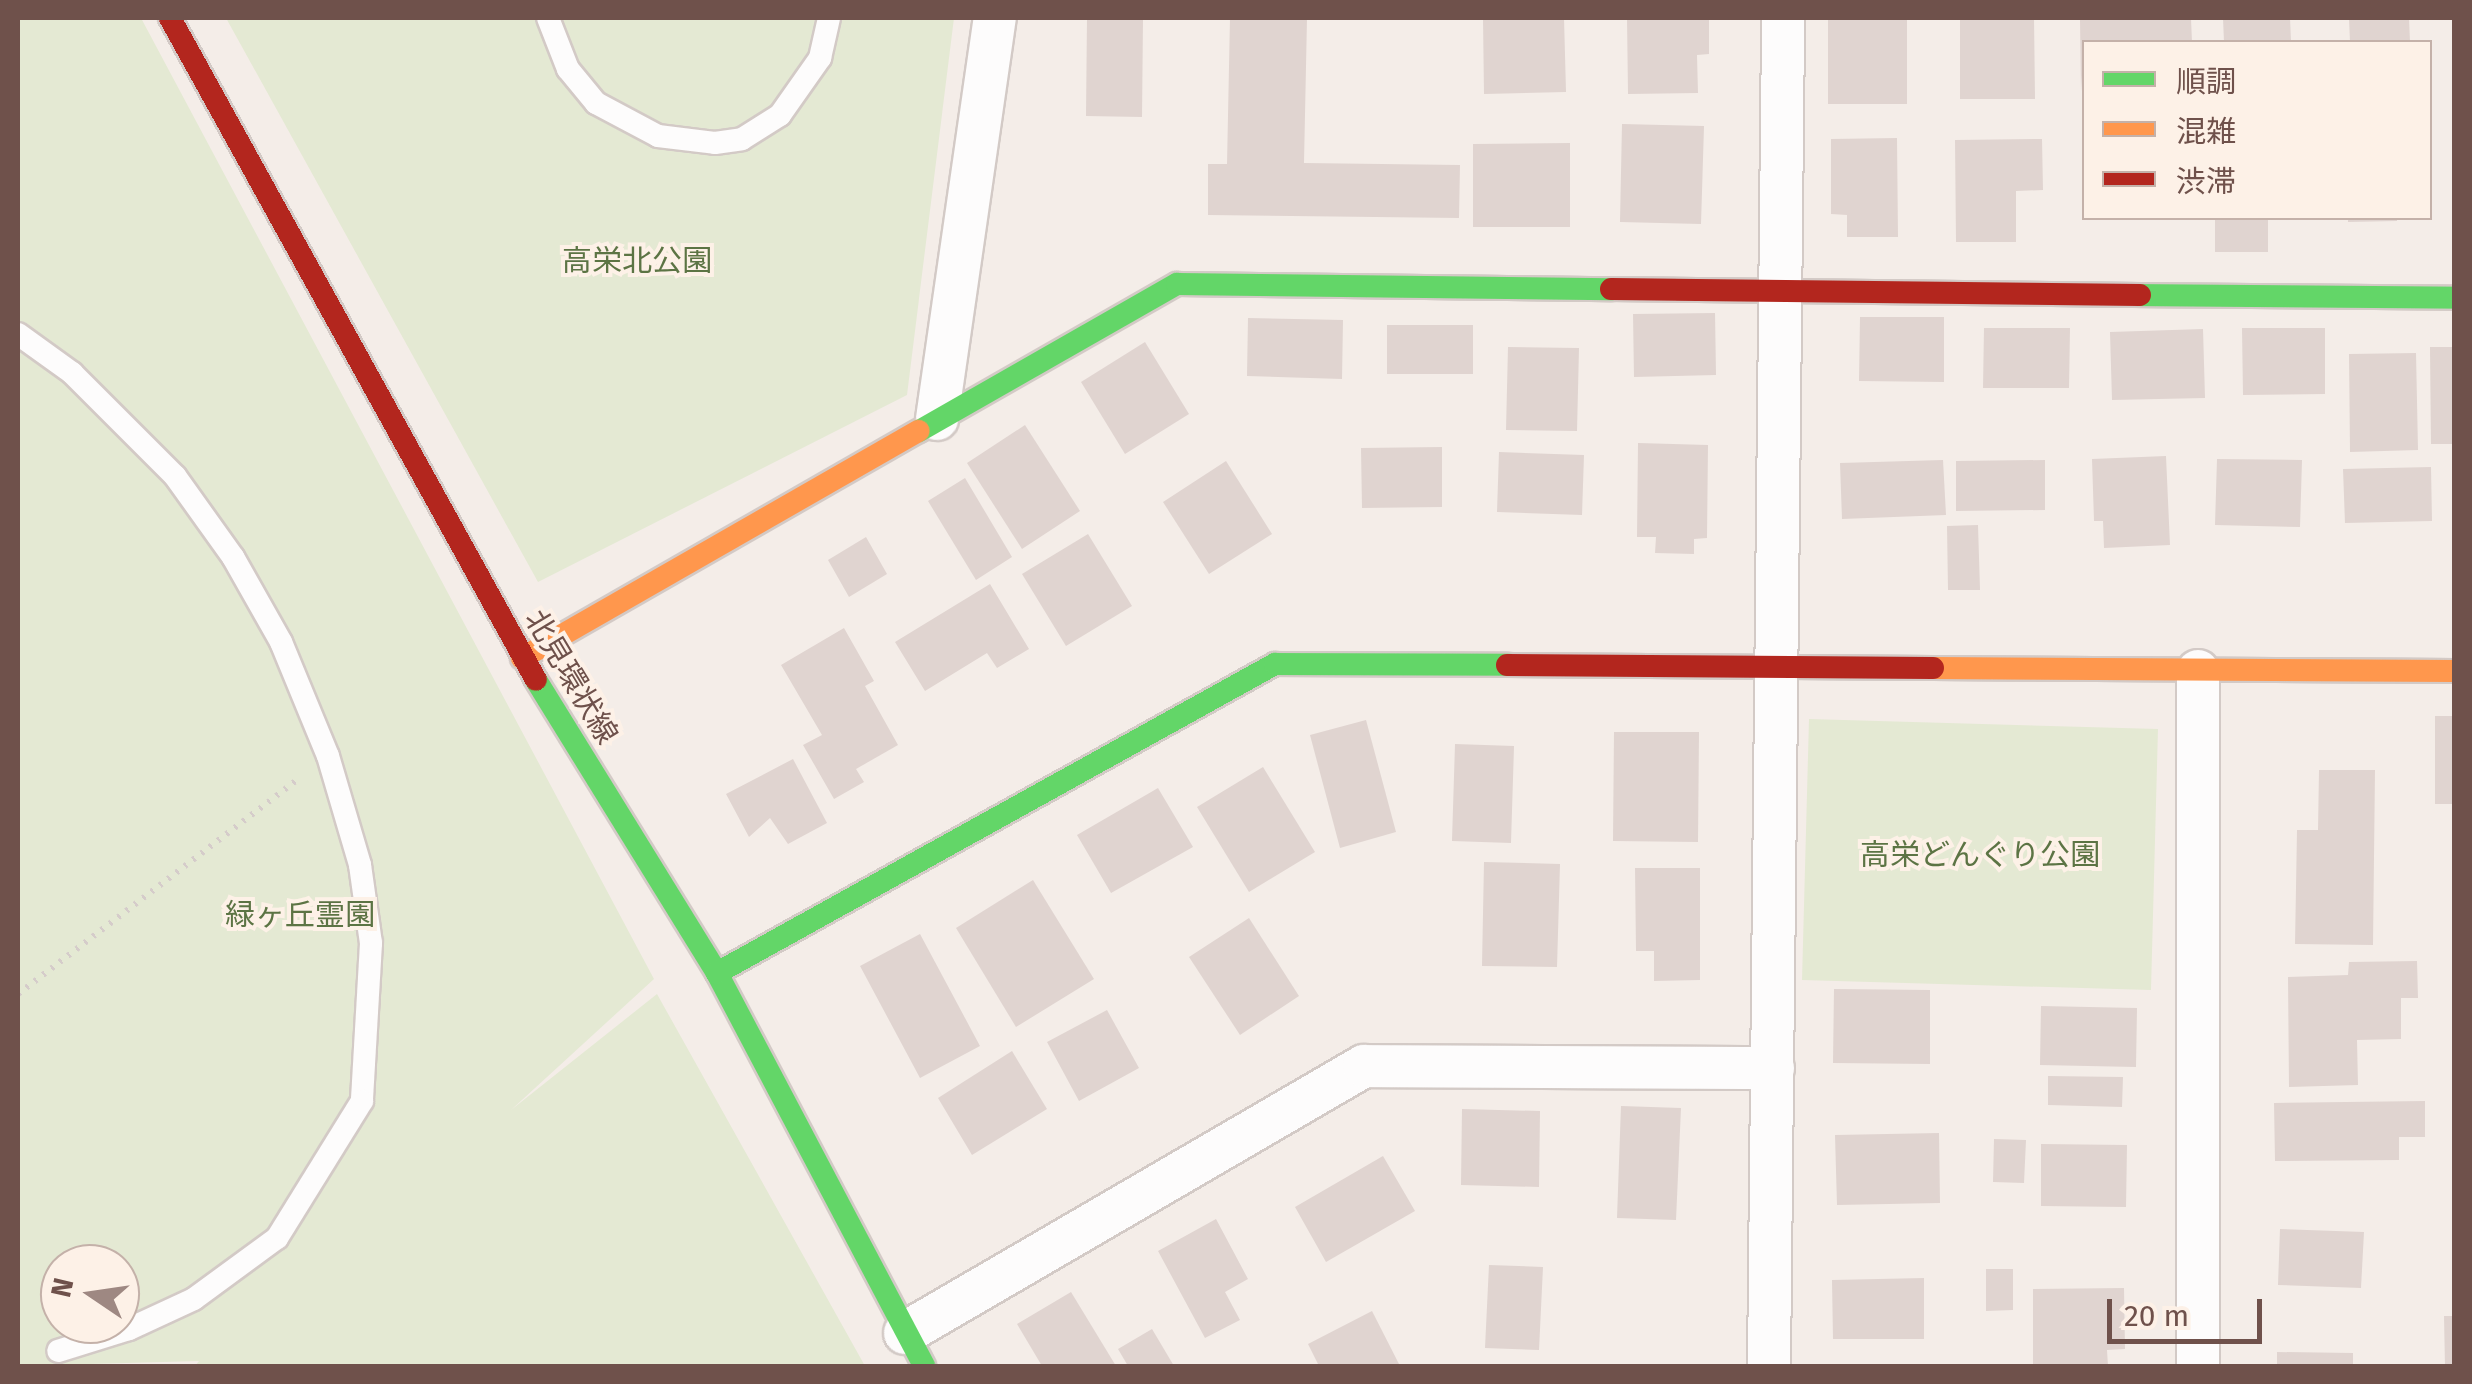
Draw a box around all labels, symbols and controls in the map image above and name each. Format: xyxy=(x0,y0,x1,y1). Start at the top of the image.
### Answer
legend xyxy=(2082,40,2432,220)
text: 順調 xyxy=(2176,64,2236,100)
text: 混雑 xyxy=(2176,114,2236,150)
text: 渋滞 xyxy=(2176,164,2236,200)
park label: 高栄北公園 xyxy=(562,243,712,279)
street label: 北見環状線 xyxy=(517,603,625,751)
park label: 高栄どんぐり公園 xyxy=(1860,837,2100,873)
park label: 緑ヶ丘霊園 xyxy=(225,897,375,933)
north arrow xyxy=(40,1244,140,1344)
text: N xyxy=(44,1275,80,1300)
scale bar xyxy=(2112,1279,2267,1341)
text: 20 m xyxy=(2124,1298,2189,1334)

